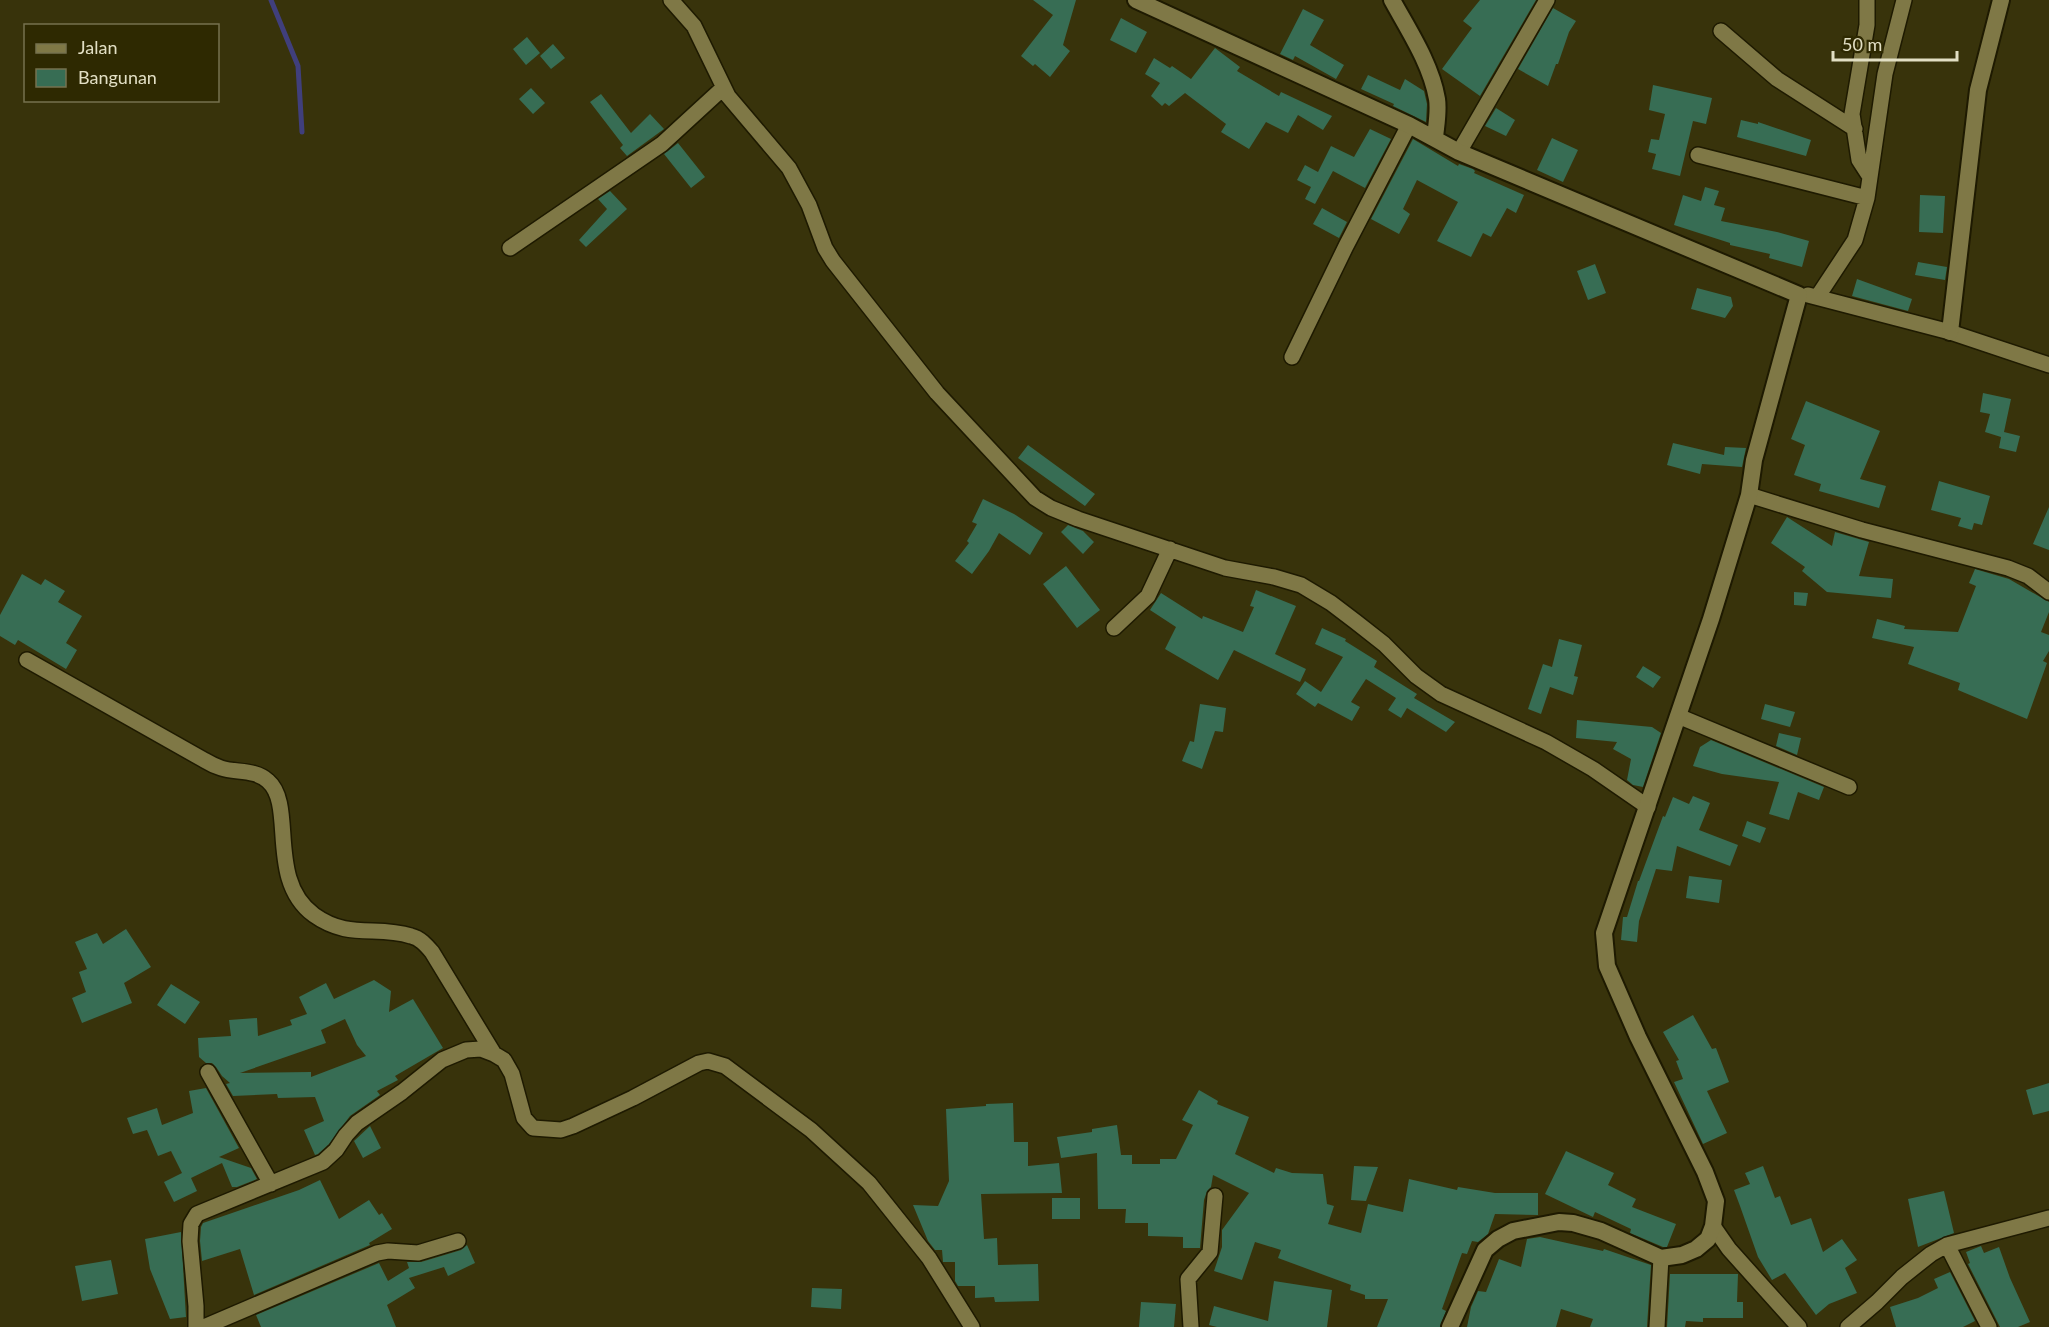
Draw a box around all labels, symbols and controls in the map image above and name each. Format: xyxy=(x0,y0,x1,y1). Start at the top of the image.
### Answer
legend xyxy=(24,24,219,102)
scale bar xyxy=(1833,24,1958,62)
text: 50 m xyxy=(1842,33,1882,55)
text: Jalan xyxy=(78,36,117,58)
text: Bangunan xyxy=(78,66,157,88)

